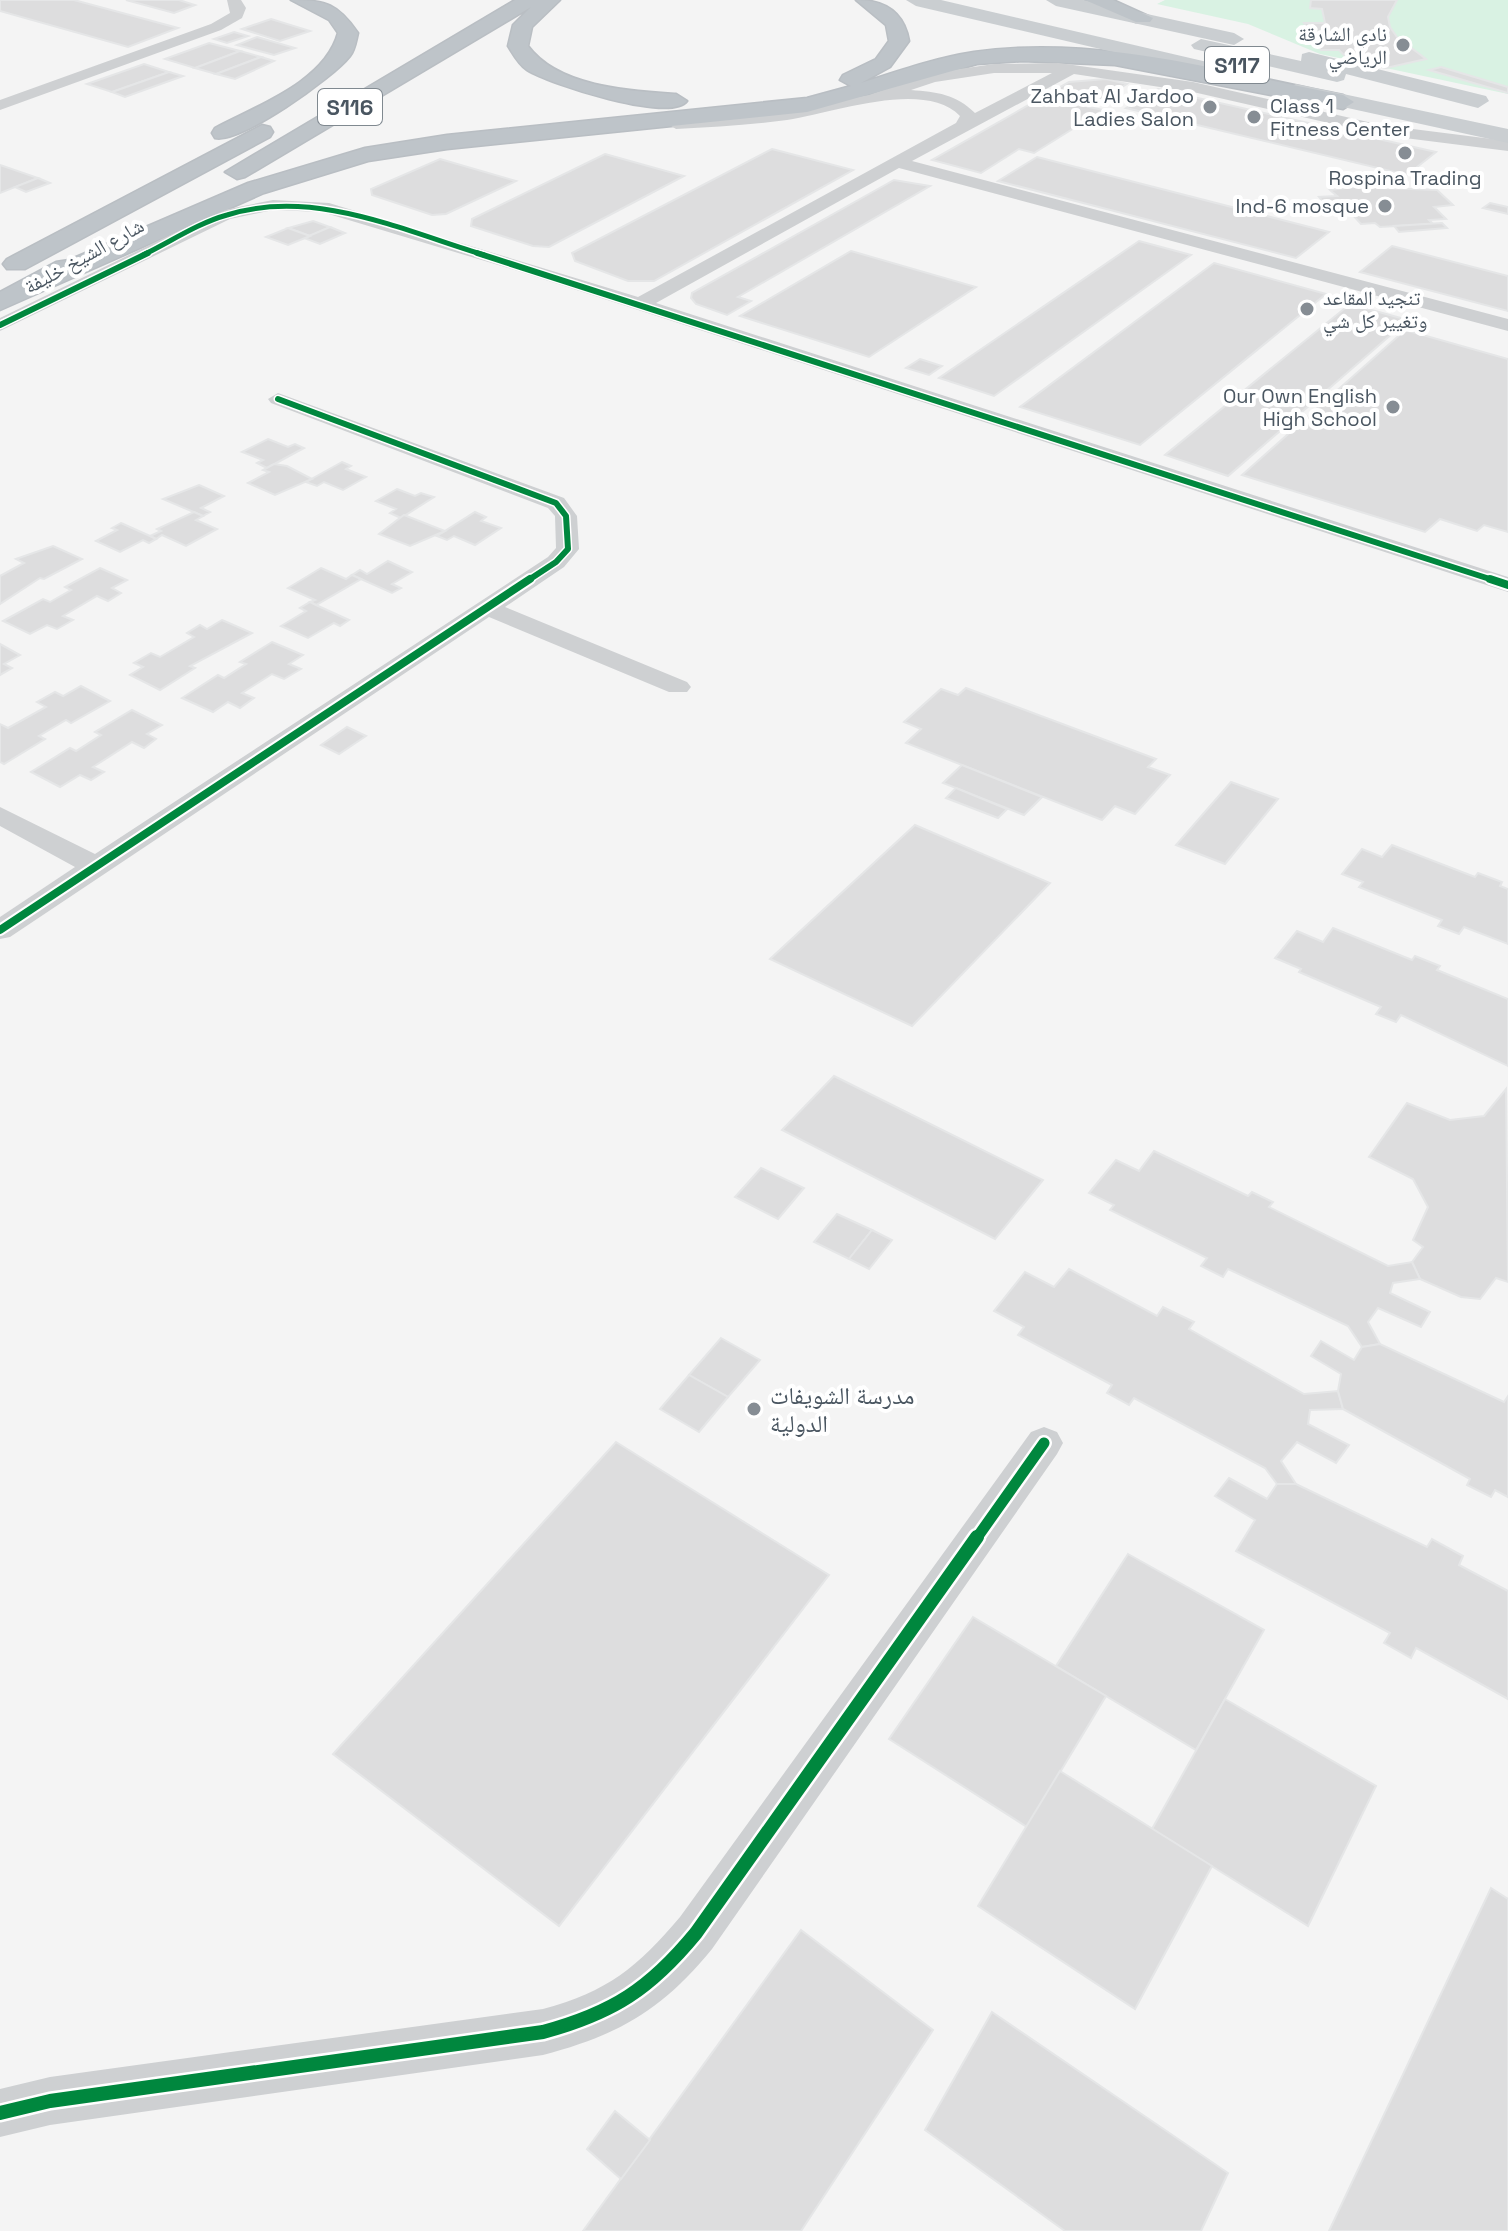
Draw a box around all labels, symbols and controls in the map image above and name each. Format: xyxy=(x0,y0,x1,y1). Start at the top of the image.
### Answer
place label: نادي الشارقة الرياضي xyxy=(1298,21,1387,73)
marker: نادي الشارقة الرياضي xyxy=(1394,36,1412,54)
road number: S117 xyxy=(1205,47,1269,83)
place label: Zahbat Al Jardoo Ladies Salon xyxy=(1031,83,1194,132)
road number: S116 xyxy=(318,89,382,125)
place label: Class 1 Fitness Center xyxy=(1270,93,1410,142)
marker: Zahbat Al Jardoo Ladies Salon xyxy=(1201,98,1219,116)
marker: Class 1 Fitness Center xyxy=(1245,108,1263,126)
marker: Rospina Trading xyxy=(1396,144,1414,162)
place label: Rospina Trading xyxy=(1328,165,1482,191)
place label: Ind-6 mosque xyxy=(1235,193,1369,219)
marker: Ind-6 mosque xyxy=(1376,197,1394,215)
street label: شارع الشيخ خليفة xyxy=(20,212,148,300)
place label: تنجيد المقاعد وتغيير كل شي xyxy=(1323,285,1427,337)
marker: تنجيد المقاعد وتغيير كل شي xyxy=(1298,300,1316,318)
place label: Our Own English High School xyxy=(1223,383,1377,432)
marker: Our Own English High School xyxy=(1384,398,1402,416)
place label: مدرسة الشويفات الدولية xyxy=(770,1380,914,1439)
marker: مدرسة الشويفات الدولية xyxy=(745,1400,763,1418)

